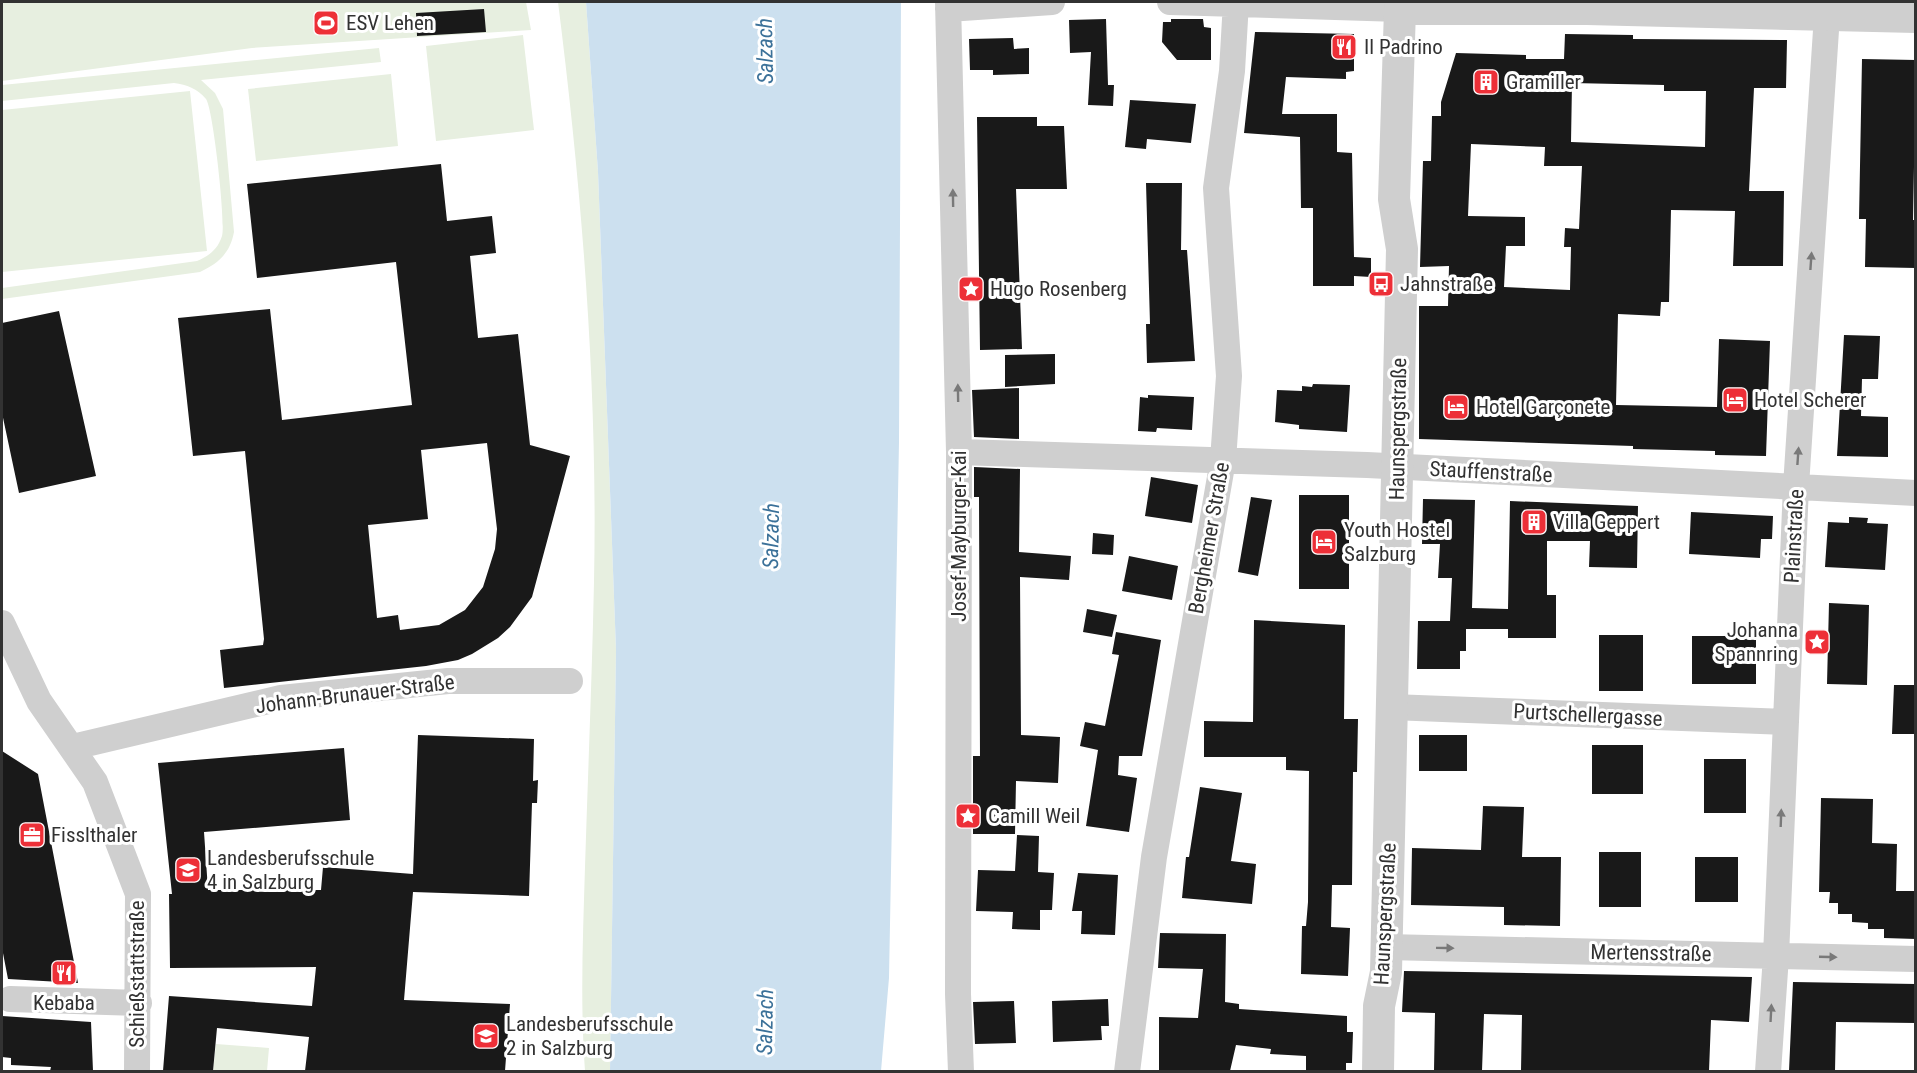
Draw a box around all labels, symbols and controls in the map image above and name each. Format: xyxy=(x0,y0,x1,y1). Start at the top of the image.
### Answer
sports icon: ESV Lehen xyxy=(311,8,341,38)
place label: ESV Lehen xyxy=(346,11,434,35)
water label: Salzach xyxy=(752,18,778,84)
restaurant icon: Il Padrino xyxy=(1329,32,1359,62)
place label: Il Padrino xyxy=(1364,35,1443,59)
building icon: Gramiller xyxy=(1471,67,1501,97)
place label: Gramiller xyxy=(1506,70,1581,94)
one-way arrow xyxy=(949,189,958,208)
one-way arrow xyxy=(1807,252,1816,271)
bus stop icon: Jahnstraße xyxy=(1366,269,1396,299)
place label: Jahnstraße xyxy=(1400,272,1493,296)
place icon: Hugo Rosenberg xyxy=(956,274,986,304)
place label: Hugo Rosenberg xyxy=(990,277,1127,301)
street label: Haunspergstraße xyxy=(1385,357,1411,500)
one-way arrow xyxy=(953,384,963,403)
hotel icon: Hotel Scherer xyxy=(1720,385,1750,415)
place label: Hotel Scherer xyxy=(1754,388,1866,412)
hotel icon: Hotel Garçonete xyxy=(1441,392,1471,422)
place label: Hotel Garçonete xyxy=(1476,395,1610,419)
one-way arrow xyxy=(1794,446,1803,465)
street label: Josef-Mayburger-Kai xyxy=(947,450,971,622)
street label: Stauffenstraße xyxy=(1429,457,1553,487)
street label: Bergheimer Straße xyxy=(1184,460,1234,616)
street label: Plainstraße xyxy=(1780,488,1808,584)
water label: Salzach xyxy=(758,503,784,569)
building icon: Villa Geppert xyxy=(1519,507,1549,537)
place label: Villa Geppert xyxy=(1553,510,1660,534)
place label: Youth Hostel Salzburg xyxy=(1344,518,1450,566)
hotel icon: Youth Hostel Salzburg xyxy=(1309,527,1339,557)
place label: Johanna Spannring xyxy=(1715,618,1798,666)
place icon: Johanna Spannring xyxy=(1802,627,1832,657)
street label: Johann-Brunauer-Straße xyxy=(254,670,456,718)
street label: Purtschellergasse xyxy=(1513,699,1663,731)
place icon: Camill Weil xyxy=(953,801,983,831)
place label: Camill Weil xyxy=(988,804,1080,828)
one-way arrow xyxy=(1777,809,1786,828)
office icon: Fisslthaler xyxy=(17,820,47,850)
place label: Fisslthaler xyxy=(51,823,137,847)
street label: Haunspergstraße xyxy=(1369,842,1401,986)
place label: Landesberufsschule 4 in Salzburg xyxy=(207,846,374,894)
school or university icon: Landesberufsschule 4 in Salzburg xyxy=(173,855,203,885)
street label: Schießstattstraße xyxy=(125,900,149,1048)
street label: Mertensstraße xyxy=(1590,940,1712,966)
one-way arrow xyxy=(1435,943,1454,952)
one-way arrow xyxy=(1819,952,1838,962)
restaurant icon: Kebaba xyxy=(49,958,79,988)
water label: Salzach xyxy=(752,989,778,1055)
place label: Kebaba xyxy=(33,991,95,1015)
one-way arrow xyxy=(1766,1004,1776,1023)
place label: Landesberufsschule 2 in Salzburg xyxy=(506,1012,673,1060)
school or university icon: Landesberufsschule 2 in Salzburg xyxy=(471,1021,501,1051)

